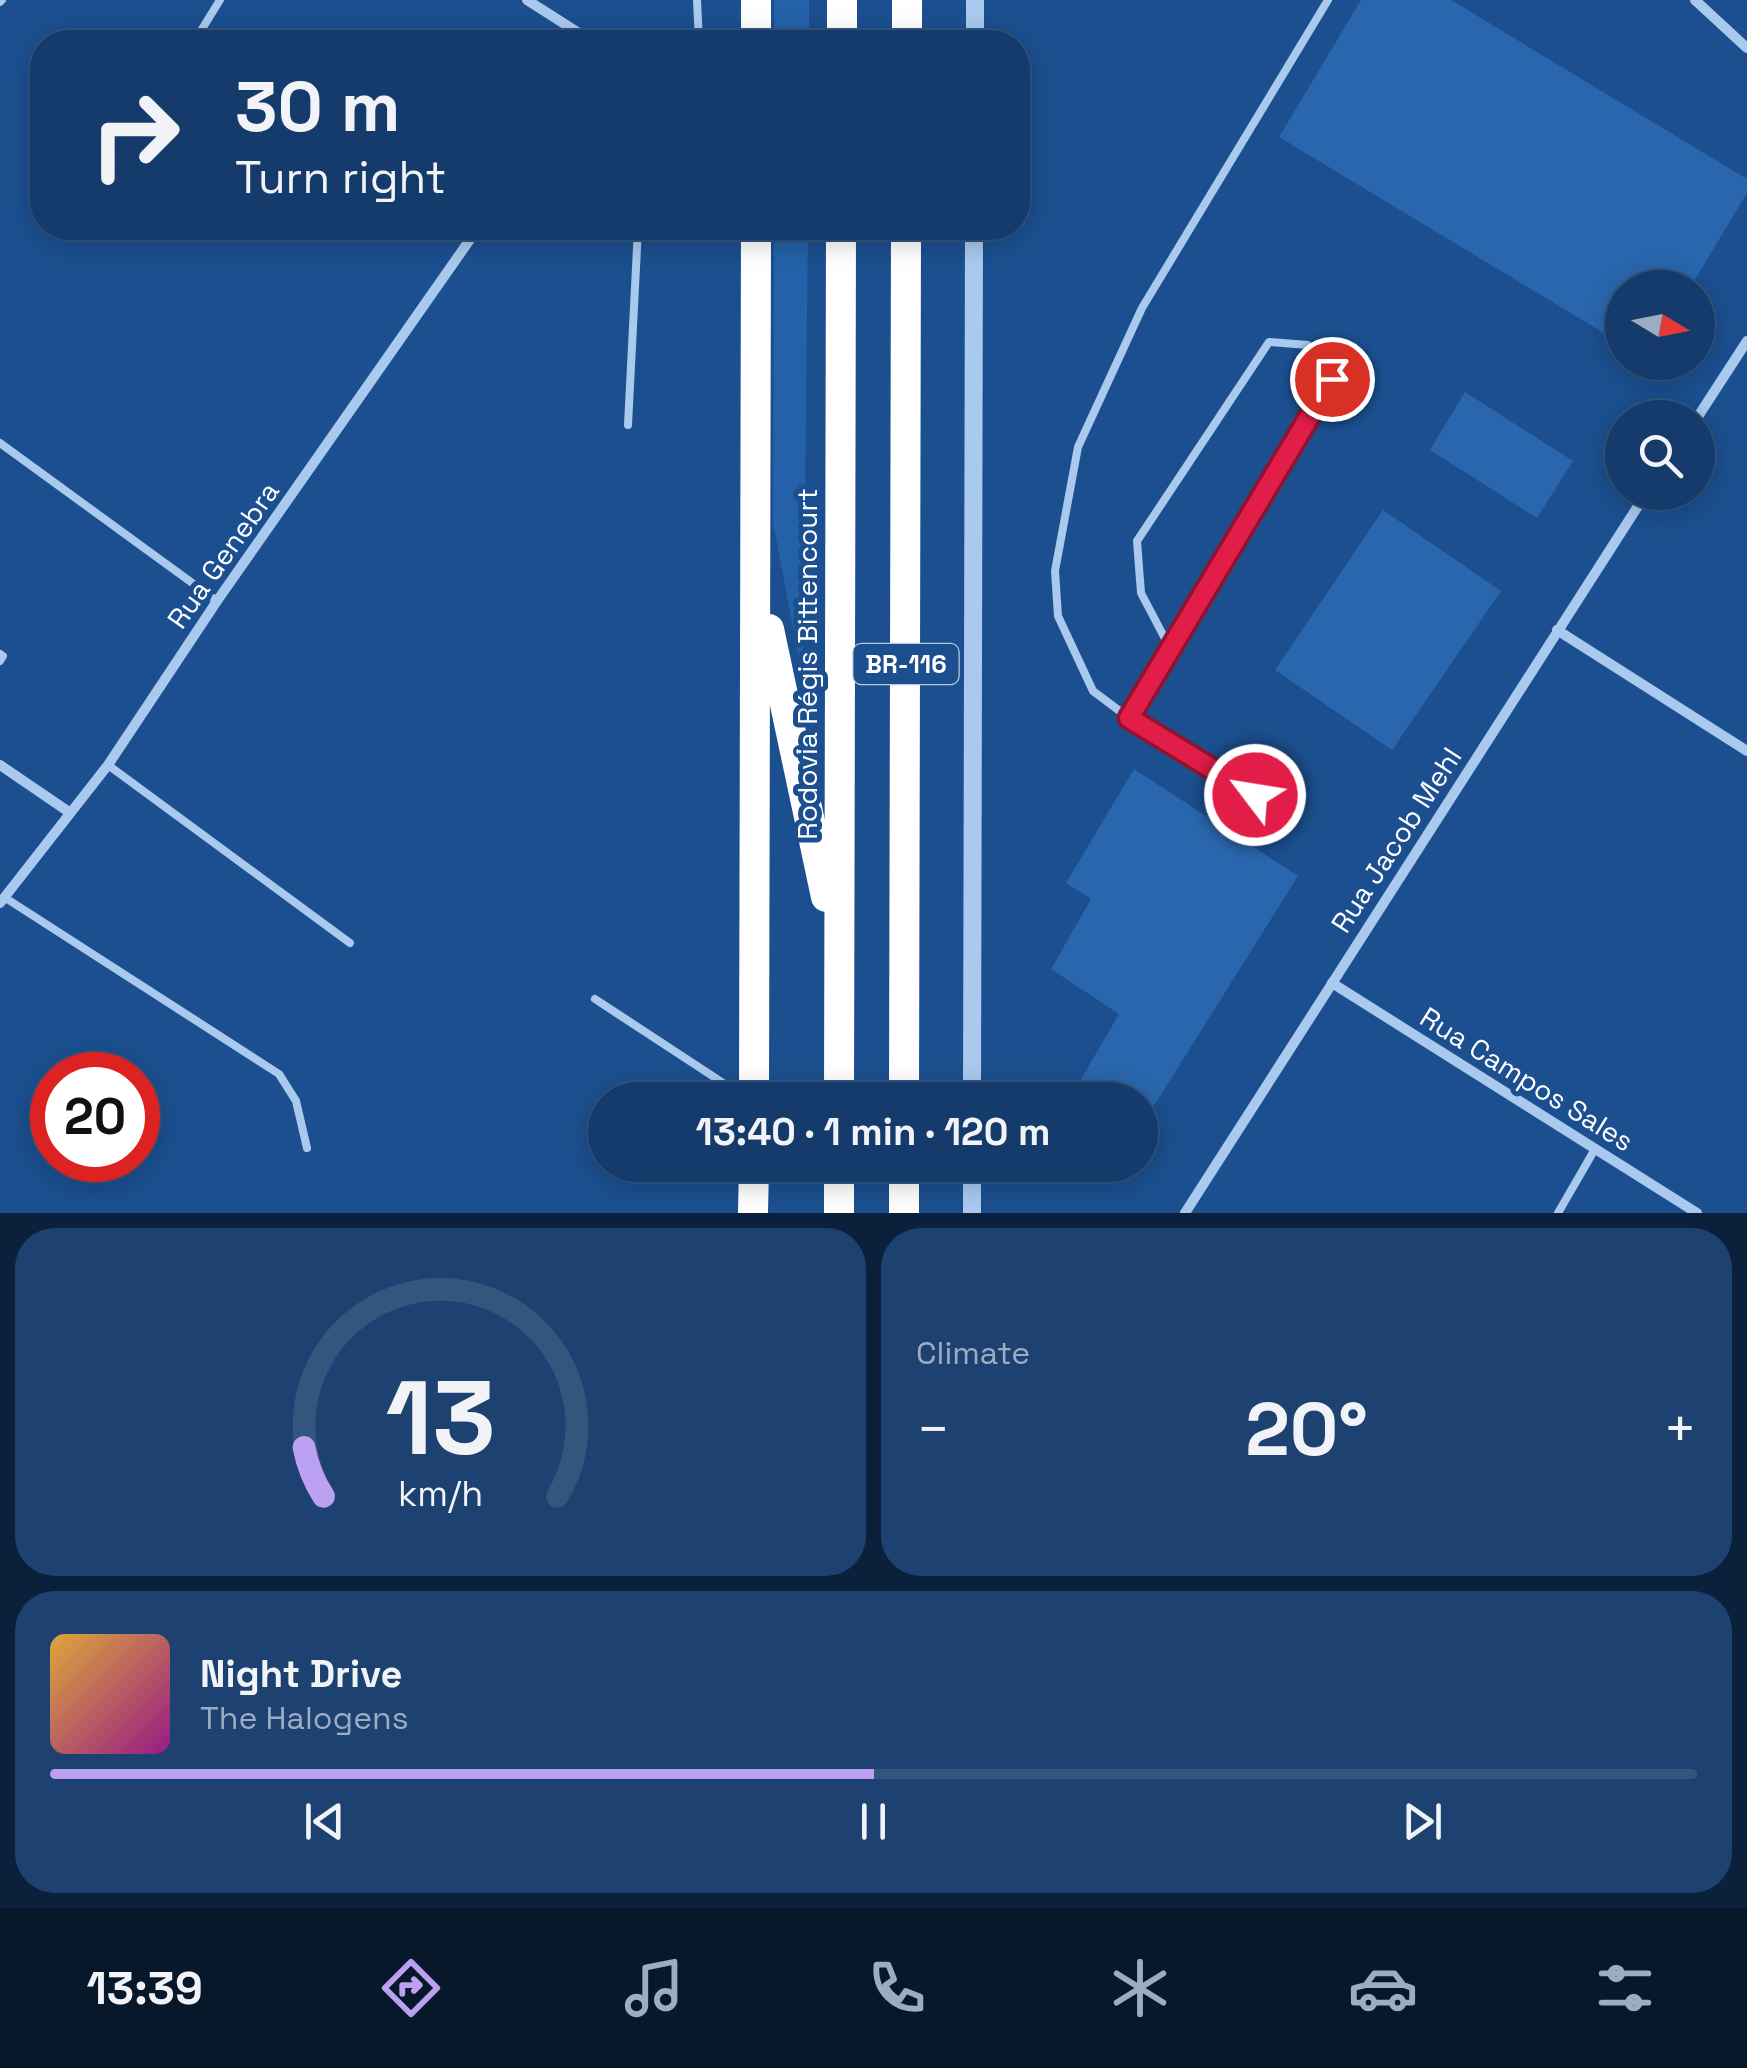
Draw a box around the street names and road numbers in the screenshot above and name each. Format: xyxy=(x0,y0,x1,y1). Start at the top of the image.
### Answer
street label: Rua Genebra xyxy=(159,475,287,635)
street label: Rodovia Régis Bittencourt xyxy=(789,488,825,840)
road number: BR-116 xyxy=(854,644,958,684)
street label: Rua Jacob Mehl xyxy=(1323,741,1469,939)
street label: Rua Campos Sales xyxy=(1414,999,1640,1159)

